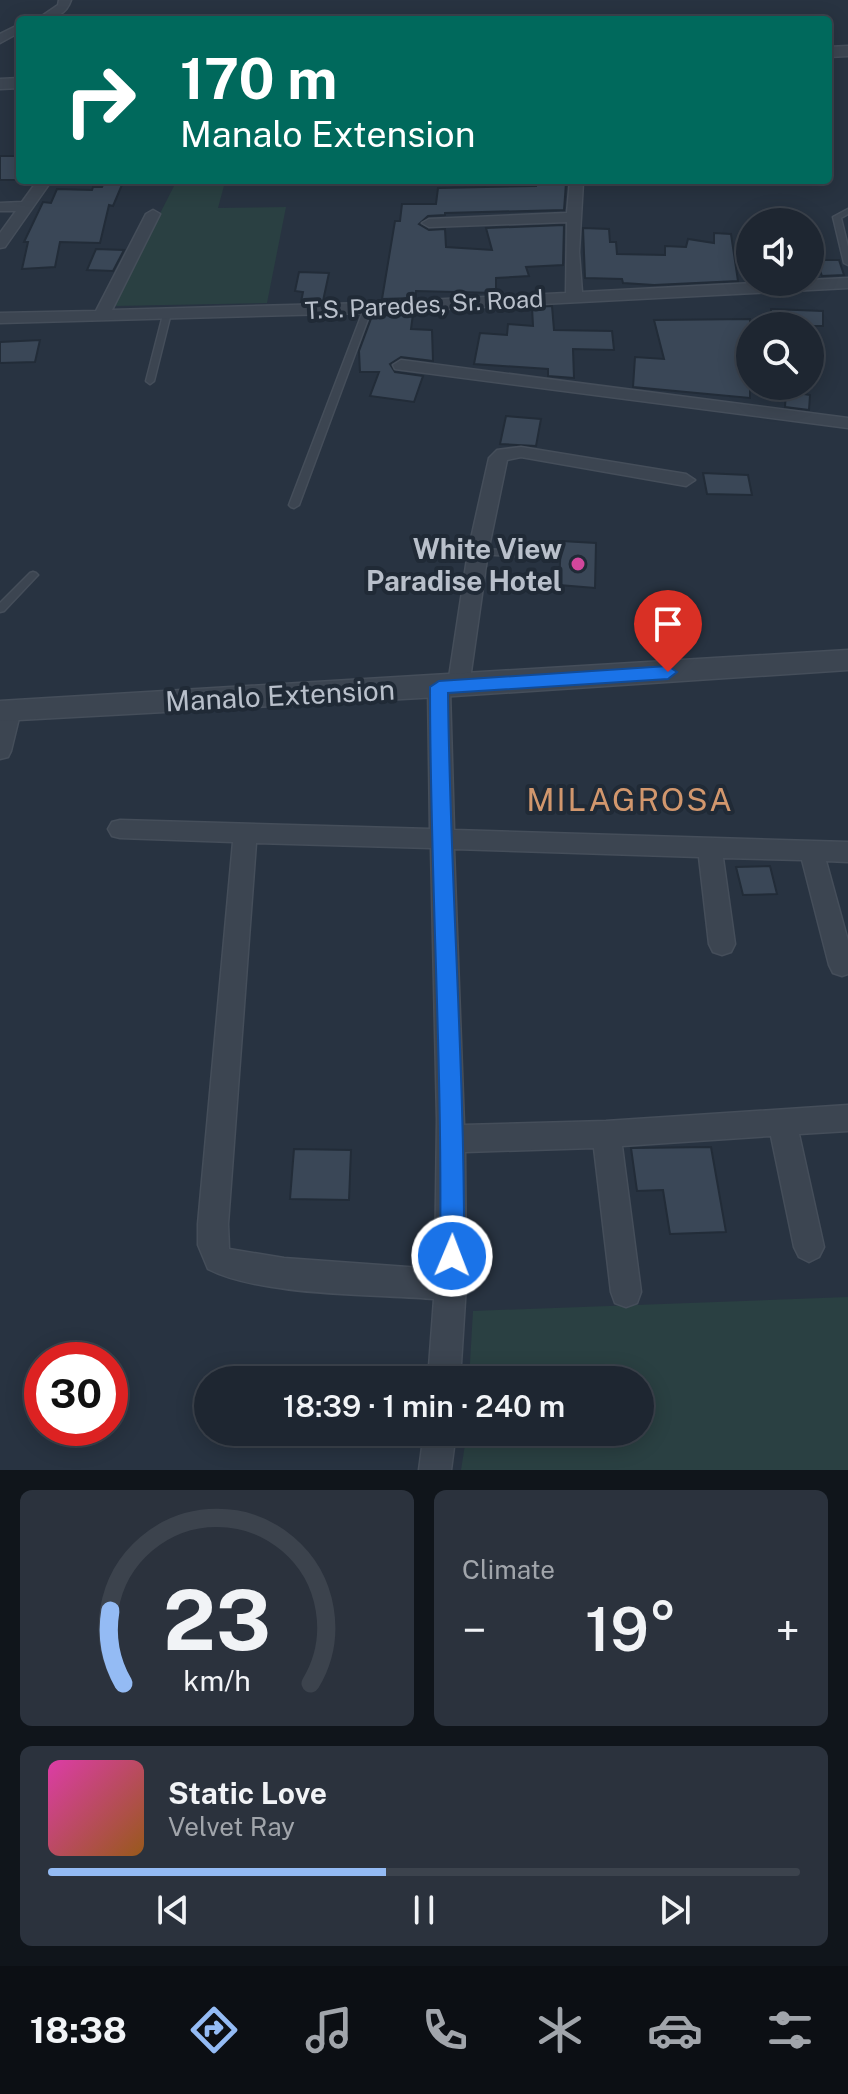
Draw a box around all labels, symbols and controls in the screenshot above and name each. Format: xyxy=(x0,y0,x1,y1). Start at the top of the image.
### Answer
text: 170 m xyxy=(180,46,337,112)
icon: right xyxy=(48,48,152,152)
text: Manalo Extension xyxy=(180,113,475,155)
map controls xyxy=(736,208,824,400)
button: sound xyxy=(736,208,824,296)
street label: T.S. Paredes, Sr. Road xyxy=(304,284,544,324)
button: search xyxy=(736,312,824,400)
place label: White View Paradise Hotel xyxy=(366,532,562,597)
marker: White View Paradise Hotel xyxy=(569,555,587,573)
pin xyxy=(634,590,702,672)
icon: arrive xyxy=(646,602,690,646)
street label: Manalo Extension xyxy=(164,673,396,717)
district label: MILAGROSA xyxy=(526,781,734,818)
position arrow xyxy=(410,1214,494,1298)
speed limit sign: 30 xyxy=(24,1342,128,1446)
text: 18:39 · 1 min · 240 m xyxy=(283,1388,565,1424)
text: Climate xyxy=(462,1554,555,1585)
text: 23 xyxy=(163,1571,271,1669)
text: 19° xyxy=(585,1594,677,1665)
text: − xyxy=(462,1604,486,1656)
text: + xyxy=(776,1604,800,1656)
text: km/h xyxy=(183,1664,251,1697)
text: Static Love xyxy=(168,1775,327,1811)
text: Velvet Ray xyxy=(168,1811,295,1842)
icon: previous xyxy=(151,1888,195,1932)
icon: pause xyxy=(402,1888,446,1932)
icon: next xyxy=(653,1888,697,1932)
icon: directions xyxy=(186,2002,242,2058)
icon: music xyxy=(301,2002,357,2058)
icon: phone xyxy=(417,2002,473,2058)
icon: climate xyxy=(532,2002,588,2058)
icon: car xyxy=(647,2002,703,2058)
icon: filters xyxy=(762,2002,818,2058)
text: 18:38 xyxy=(30,2009,127,2051)

